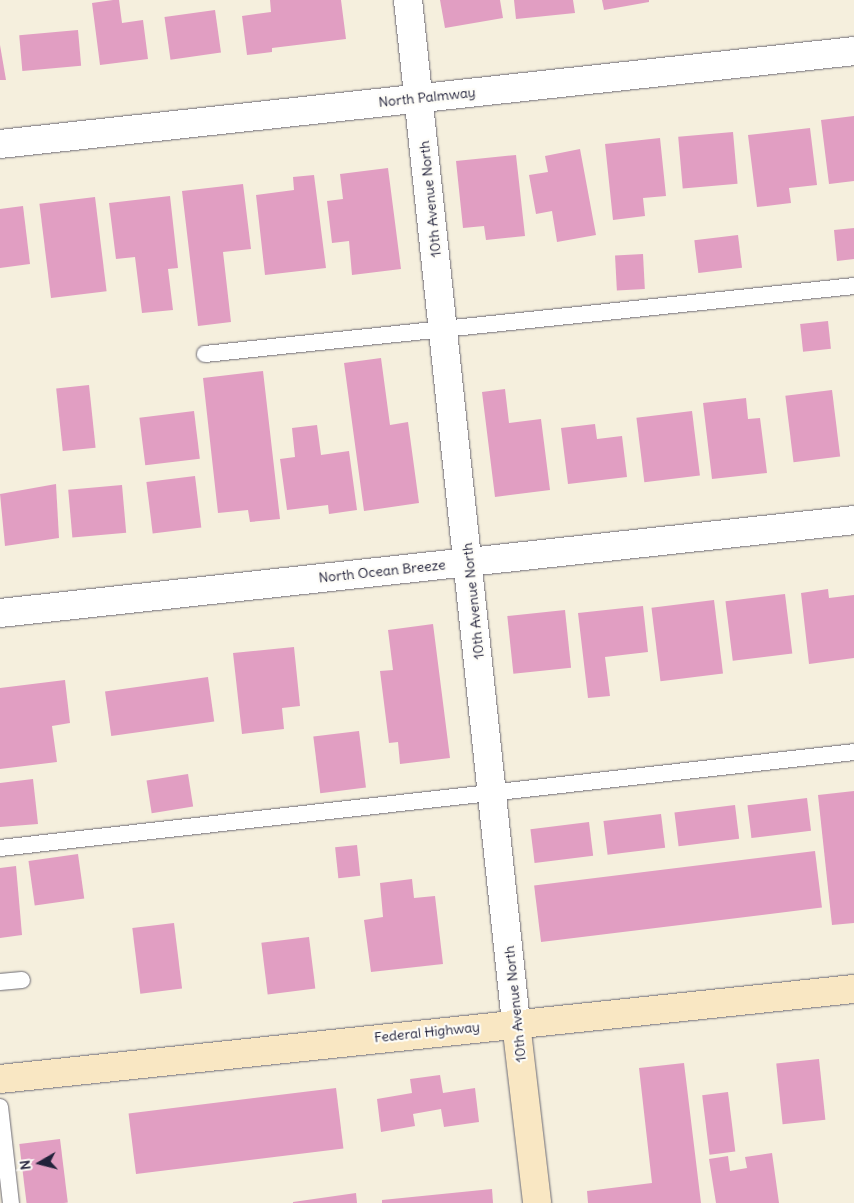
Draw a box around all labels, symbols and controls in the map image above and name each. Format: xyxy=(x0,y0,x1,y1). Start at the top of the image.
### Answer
street label: North Palmway xyxy=(378,84,476,110)
street label: 10th Avenue North xyxy=(416,140,444,258)
street label: 10th Avenue North xyxy=(459,542,487,660)
street label: North Ocean Breeze xyxy=(318,556,446,586)
street label: 10th Avenue North xyxy=(501,945,529,1063)
street label: Federal Highway xyxy=(373,1018,481,1046)
north arrow xyxy=(15,1138,65,1188)
text: N xyxy=(16,1159,35,1171)

